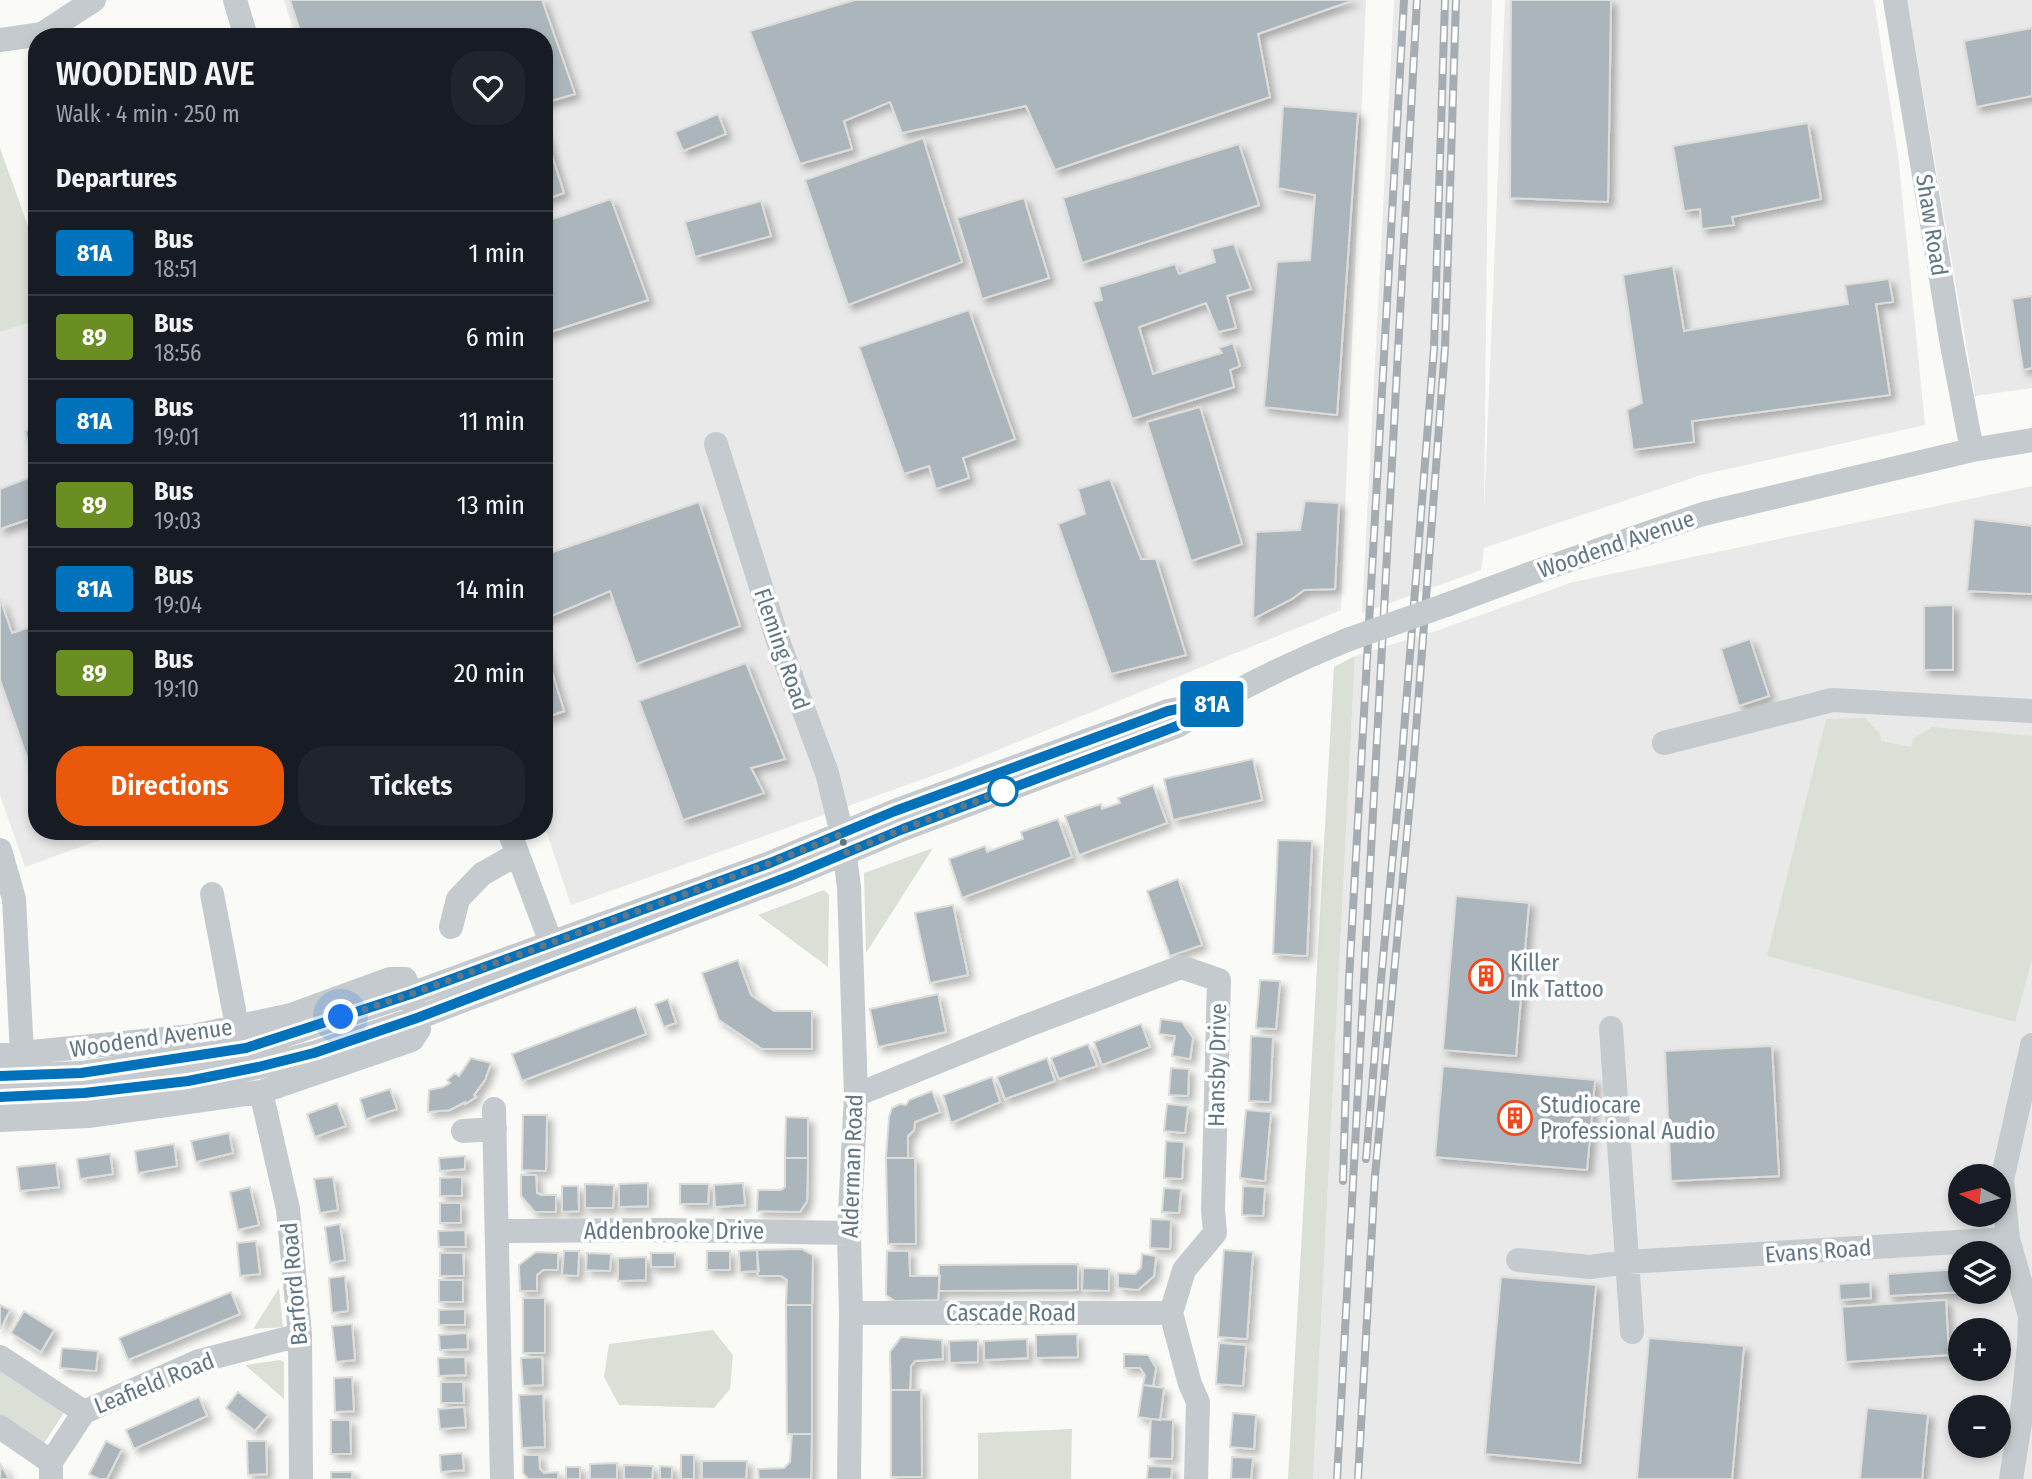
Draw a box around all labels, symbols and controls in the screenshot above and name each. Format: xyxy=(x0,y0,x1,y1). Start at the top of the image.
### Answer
button: heart xyxy=(451,51,525,125)
text: WOODEND AVE xyxy=(56,54,255,94)
text: Walk · 4 min · 250 m xyxy=(56,100,240,128)
text: Departures xyxy=(56,163,177,194)
street label: Shaw Road xyxy=(1910,172,1954,278)
text: Bus xyxy=(154,224,193,255)
text: 1 min xyxy=(469,238,525,269)
text: 81A xyxy=(77,239,112,267)
text: 18:51 xyxy=(154,255,198,283)
text: Bus xyxy=(154,308,193,339)
text: 6 min xyxy=(466,322,525,353)
text: 89 xyxy=(82,323,107,351)
text: 18:56 xyxy=(154,339,201,367)
text: Bus xyxy=(154,392,193,423)
text: 11 min xyxy=(459,406,525,437)
text: 81A xyxy=(77,407,112,435)
text: 19:01 xyxy=(154,423,199,451)
text: Bus xyxy=(154,476,193,507)
text: 13 min xyxy=(457,490,525,521)
text: 89 xyxy=(82,491,107,519)
street label: Woodend Avenue xyxy=(1534,504,1698,584)
text: 19:03 xyxy=(154,507,201,535)
text: Bus xyxy=(154,560,193,591)
text: 14 min xyxy=(456,574,525,605)
text: 81A xyxy=(77,575,112,603)
street label: Fleming Road xyxy=(748,585,816,713)
text: 19:04 xyxy=(154,591,202,619)
text: Bus xyxy=(154,644,193,675)
text: 20 min xyxy=(454,658,525,689)
text: 89 xyxy=(82,659,107,687)
text: 19:10 xyxy=(154,675,199,703)
line badge: 81A xyxy=(1172,681,1252,727)
text: 81A xyxy=(1194,690,1230,718)
button: Directions xyxy=(56,746,284,826)
button: Tickets xyxy=(298,746,525,826)
unlabelled marker xyxy=(988,776,1018,806)
place label: Killer Ink Tattoo xyxy=(1510,949,1604,1003)
building icon: Killer Ink Tattoo xyxy=(1467,957,1505,995)
your location xyxy=(323,999,358,1034)
street label: Hansby Drive xyxy=(1202,1003,1232,1127)
street label: Woodend Avenue xyxy=(68,1013,234,1063)
place label: Studiocare Professional Audio xyxy=(1540,1091,1716,1145)
street label: Alderman Road xyxy=(835,1094,869,1238)
building icon: Studiocare Professional Audio xyxy=(1496,1099,1534,1137)
north arrow xyxy=(1948,1164,2011,1227)
map controls xyxy=(1948,1164,2011,1458)
street label: Addenbrooke Drive xyxy=(584,1217,764,1245)
street label: Barford Road xyxy=(275,1221,313,1347)
street label: Evans Road xyxy=(1764,1233,1872,1269)
button: layers xyxy=(1948,1241,2011,1304)
street label: Cascade Road xyxy=(946,1299,1076,1327)
button: + xyxy=(1948,1318,2011,1381)
street label: Leafield Road xyxy=(90,1346,218,1420)
button: − xyxy=(1948,1395,2011,1458)

